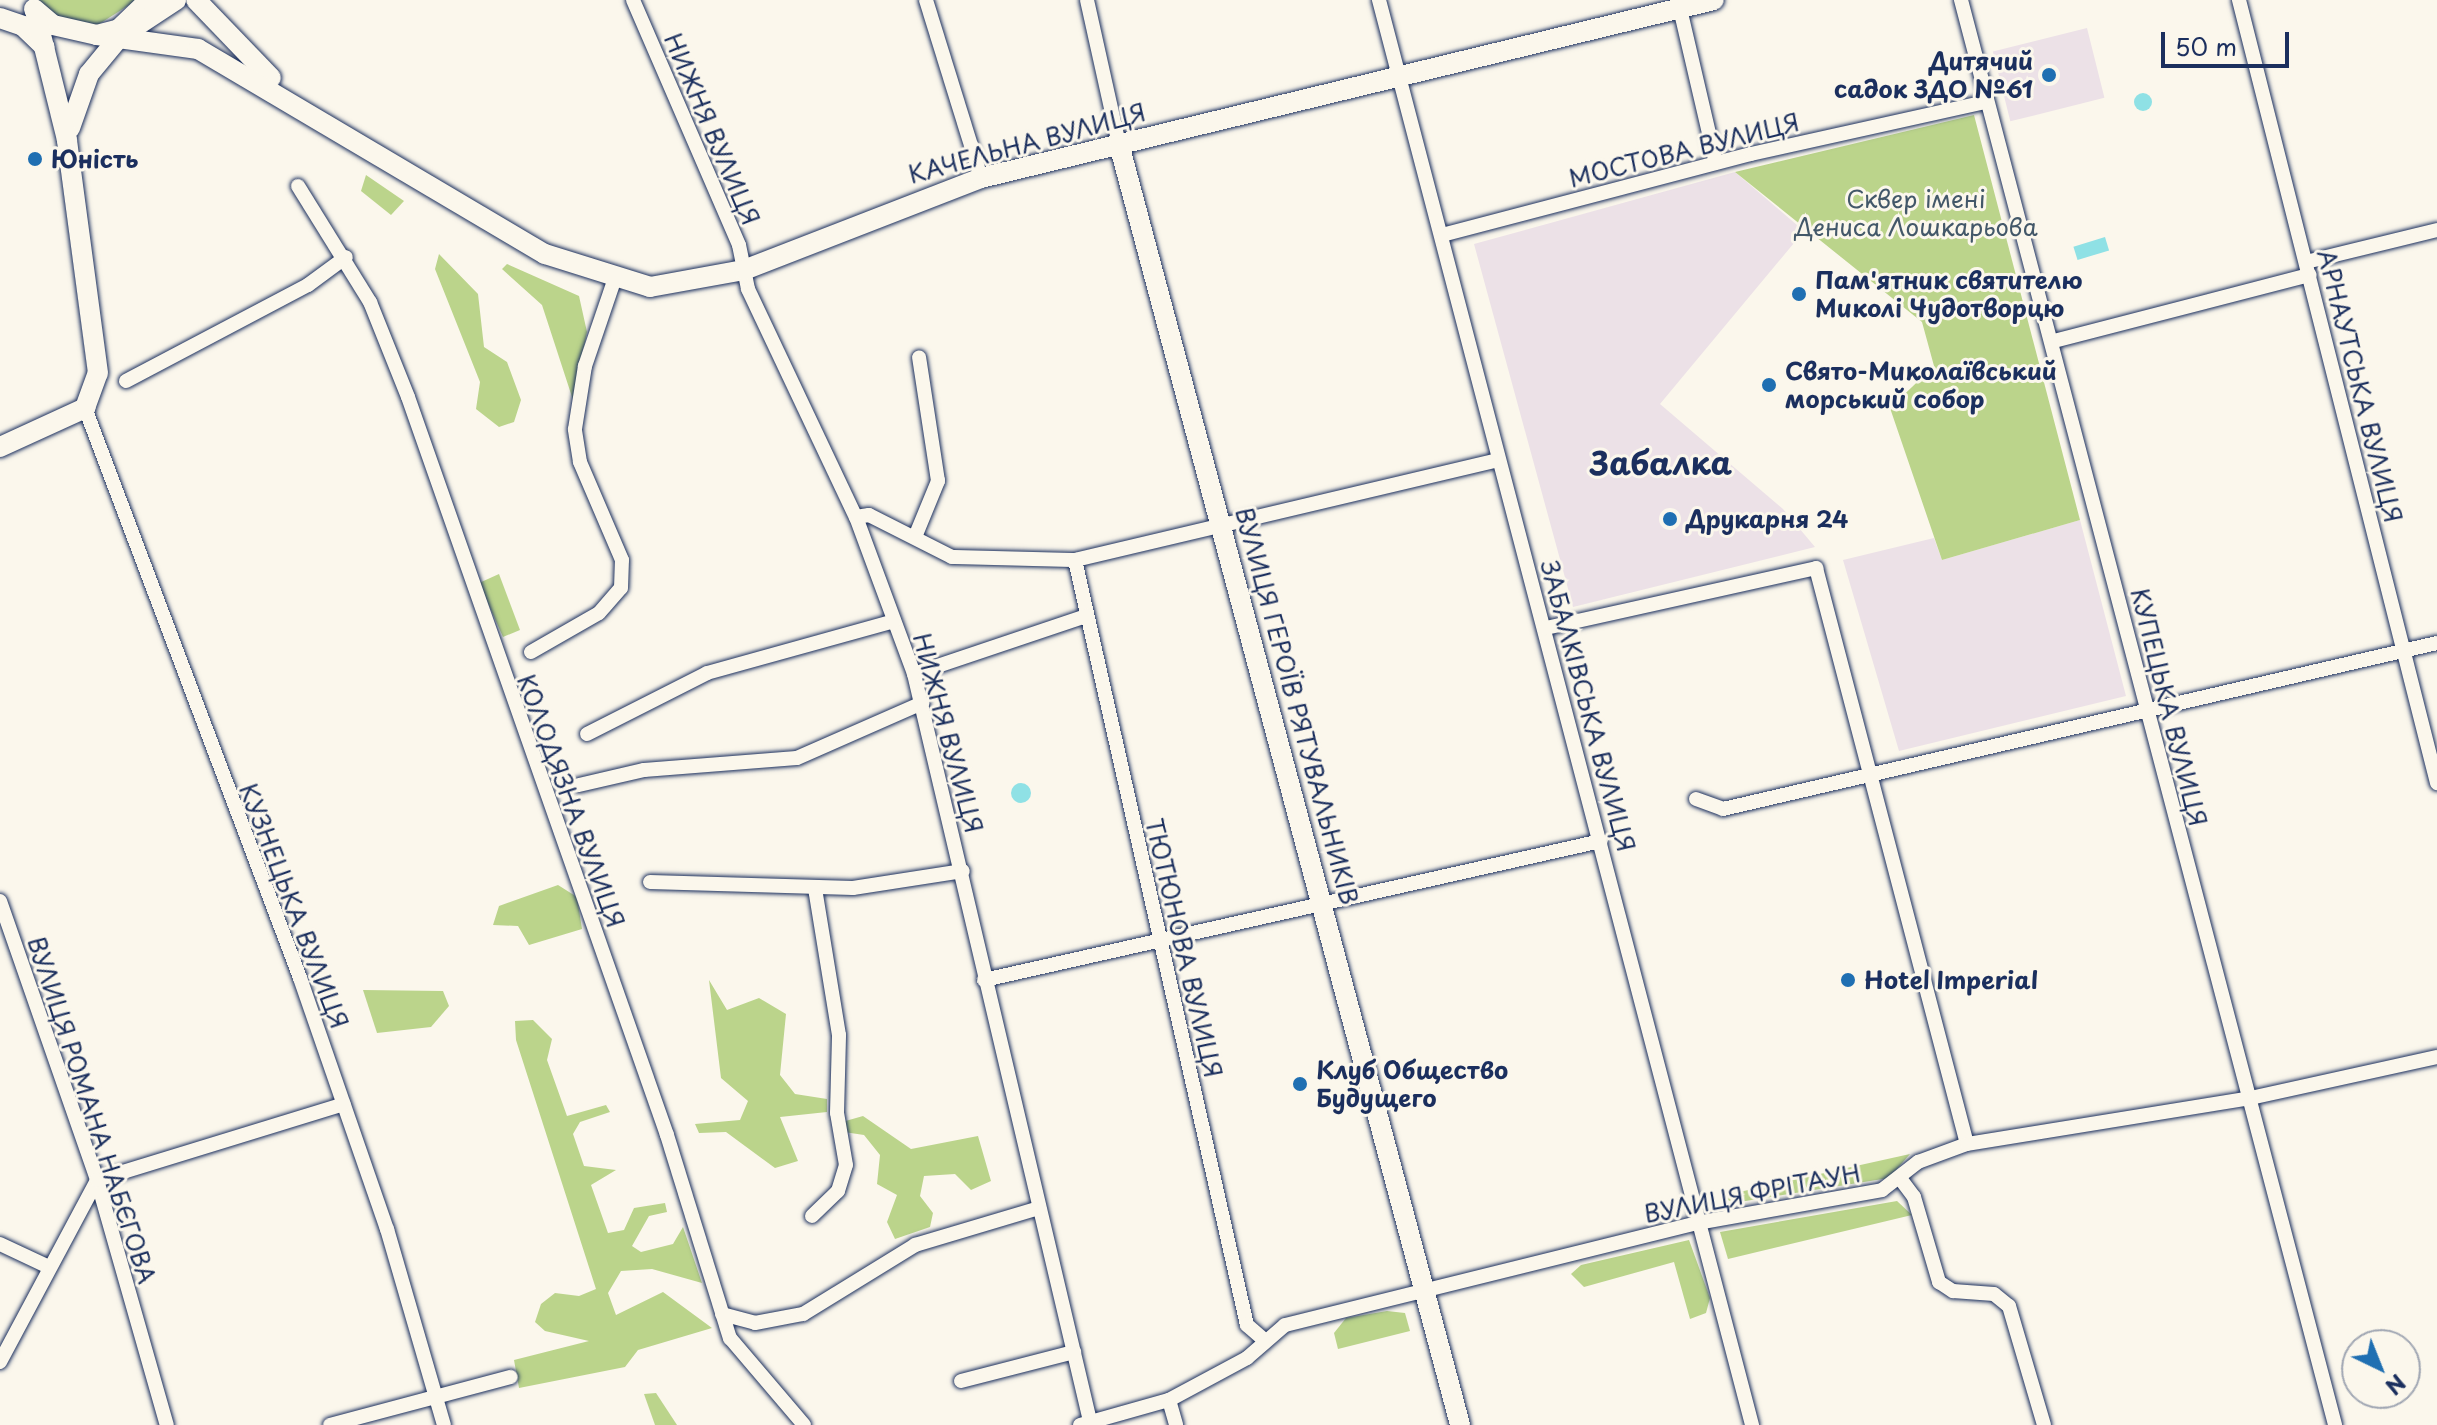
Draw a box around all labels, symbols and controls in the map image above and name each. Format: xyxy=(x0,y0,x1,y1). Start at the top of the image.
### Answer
scale bar xyxy=(2165,16,2293,66)
street label: НИЖНЯ ВУЛИЦЯ xyxy=(658,28,766,230)
text: 50 m xyxy=(2175,28,2237,64)
place label: Дитячий садок ЗДО №61 xyxy=(1831,47,2033,103)
marker: Дитячий садок ЗДО №61 xyxy=(2040,66,2058,84)
street label: КАЧЕЛЬНА ВУЛИЦЯ xyxy=(905,97,1149,189)
street label: МОСТОВА ВУЛИЦЯ xyxy=(1566,107,1802,193)
place label: Юність xyxy=(51,145,139,173)
marker: Юність xyxy=(26,150,44,168)
park label: Сквер імені Дениса Лошкарьова xyxy=(1794,185,2038,241)
street label: АРНАУТСЬКА ВУЛИЦЯ xyxy=(2312,247,2408,525)
place label: Пам'ятник святителю Миколі Чудотворцю xyxy=(1815,266,2084,322)
marker: Пам'ятник святителю Миколі Чудотворцю xyxy=(1790,285,1808,303)
place label: Свято-Миколаївський морський собор xyxy=(1785,357,2057,413)
marker: Свято-Миколаївський морський собор xyxy=(1760,376,1778,394)
district label: Забалка xyxy=(1590,443,1732,481)
street label: ВУЛИЦЯ ГЕРОЇВ РЯТУВАЛЬНИКІВ xyxy=(1230,503,1364,909)
place label: Друкарня 24 xyxy=(1686,505,1850,533)
marker: Друкарня 24 xyxy=(1661,510,1679,528)
street label: ЗАБАЛКІВСЬКА ВУЛИЦЯ xyxy=(1535,558,1641,854)
street label: КУПЕЦЬКА ВУЛИЦЯ xyxy=(2126,585,2212,829)
street label: НИЖНЯ ВУЛИЦЯ xyxy=(907,629,989,837)
street label: КОЛОДЯЗНА ВУЛИЦЯ xyxy=(512,670,630,932)
street label: КУЗНЕЦЬКА ВУЛИЦЯ xyxy=(234,780,354,1032)
street label: ТЮТЮНОВА ВУЛИЦЯ xyxy=(1140,815,1228,1081)
street label: ВУЛИЦЯ РОМАНА НАБЄГОВА xyxy=(22,933,162,1287)
place label: Hotel Imperial xyxy=(1864,966,2038,994)
marker: Hotel Imperial xyxy=(1839,971,1857,989)
place label: Клуб Общество Будущего xyxy=(1316,1056,1509,1112)
marker: Клуб Общество Будущего xyxy=(1291,1075,1309,1093)
street label: ВУЛИЦЯ ФРІТАУН xyxy=(1640,1158,1864,1228)
north arrow xyxy=(2341,1329,2421,1409)
text: N xyxy=(2379,1367,2414,1403)

